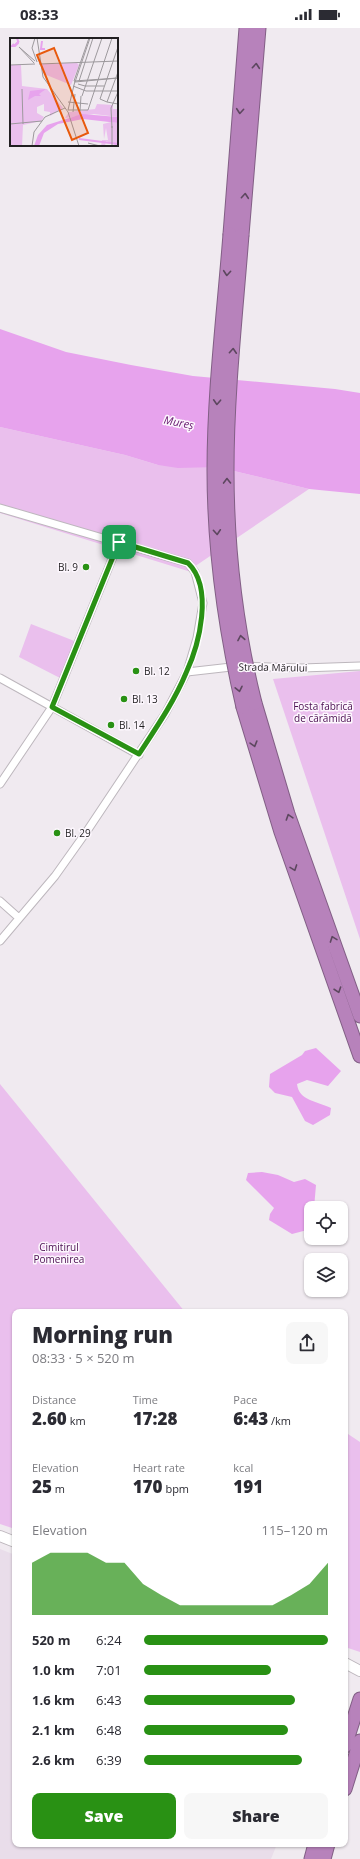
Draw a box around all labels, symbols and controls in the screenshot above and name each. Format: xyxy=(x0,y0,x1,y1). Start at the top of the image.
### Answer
text: 08:33 xyxy=(20,4,59,24)
inset map xyxy=(10,38,118,146)
one-way arrow xyxy=(251,63,260,69)
one-way arrow xyxy=(235,108,244,114)
one-way arrow xyxy=(241,193,250,199)
one-way arrow xyxy=(222,270,231,276)
one-way arrow xyxy=(228,348,237,354)
one-way arrow xyxy=(213,399,221,405)
water label: Mureș xyxy=(163,412,195,432)
one-way arrow xyxy=(223,478,231,484)
pin xyxy=(102,525,136,559)
one-way arrow xyxy=(212,529,221,535)
icon: arrive xyxy=(108,531,130,553)
place label: Bl. 9 xyxy=(58,560,78,574)
marker: Bl. 9 xyxy=(81,562,91,572)
one-way arrow xyxy=(237,635,246,641)
street label: Strada Mărului xyxy=(238,659,308,675)
place label: Bl. 12 xyxy=(144,664,170,678)
marker: Bl. 12 xyxy=(131,666,141,676)
one-way arrow xyxy=(234,685,243,692)
place label: Bl. 13 xyxy=(132,692,158,706)
marker: Bl. 13 xyxy=(119,694,129,704)
park label: Fosta fabrică de cărămidă xyxy=(293,699,353,725)
place label: Bl. 14 xyxy=(119,718,145,732)
marker: Bl. 14 xyxy=(106,720,116,730)
one-way arrow xyxy=(249,741,257,748)
one-way arrow xyxy=(285,814,294,821)
place label: Bl. 29 xyxy=(65,826,91,840)
marker: Bl. 29 xyxy=(52,828,62,838)
one-way arrow xyxy=(289,864,297,871)
one-way arrow xyxy=(329,936,338,943)
one-way arrow xyxy=(333,987,342,994)
map controls xyxy=(304,1201,348,1297)
button: locate xyxy=(304,1201,348,1245)
park label: Cimitirul Pomenirea xyxy=(34,1240,84,1266)
button: layers xyxy=(304,1253,348,1297)
text: Morning run xyxy=(32,1319,173,1349)
button: share xyxy=(286,1322,328,1364)
text: 08:33 · 5 × 520 m xyxy=(32,1349,135,1367)
text: Distance xyxy=(32,1392,76,1407)
text: Time xyxy=(133,1392,158,1407)
text: Pace xyxy=(233,1392,258,1407)
text: 2.60 xyxy=(32,1407,67,1430)
text: 17:28 xyxy=(133,1407,177,1430)
text: 6:43 xyxy=(233,1407,268,1430)
text: km xyxy=(67,1413,86,1428)
text: /km xyxy=(268,1413,291,1428)
text: Elevation xyxy=(32,1460,79,1475)
text: Heart rate xyxy=(133,1460,185,1475)
text: kcal xyxy=(233,1460,253,1475)
text: 25 xyxy=(32,1475,52,1498)
text: 170 xyxy=(133,1475,163,1498)
text: 191 xyxy=(233,1475,263,1498)
text: m xyxy=(52,1481,65,1496)
text: bpm xyxy=(163,1481,189,1496)
text: Elevation xyxy=(32,1521,87,1539)
text: 115–120 m xyxy=(261,1521,328,1539)
text: 520 m xyxy=(32,1631,70,1649)
text: 6:24 xyxy=(96,1631,122,1649)
text: 1.0 km xyxy=(32,1661,75,1679)
text: 7:01 xyxy=(96,1661,122,1679)
text: 1.6 km xyxy=(32,1691,75,1709)
text: 6:43 xyxy=(96,1691,122,1709)
text: 2.1 km xyxy=(32,1721,75,1739)
text: 6:48 xyxy=(96,1721,122,1739)
text: 2.6 km xyxy=(32,1751,75,1769)
text: 6:39 xyxy=(96,1751,122,1769)
button: Save xyxy=(32,1793,176,1839)
button: Share xyxy=(184,1793,328,1839)

